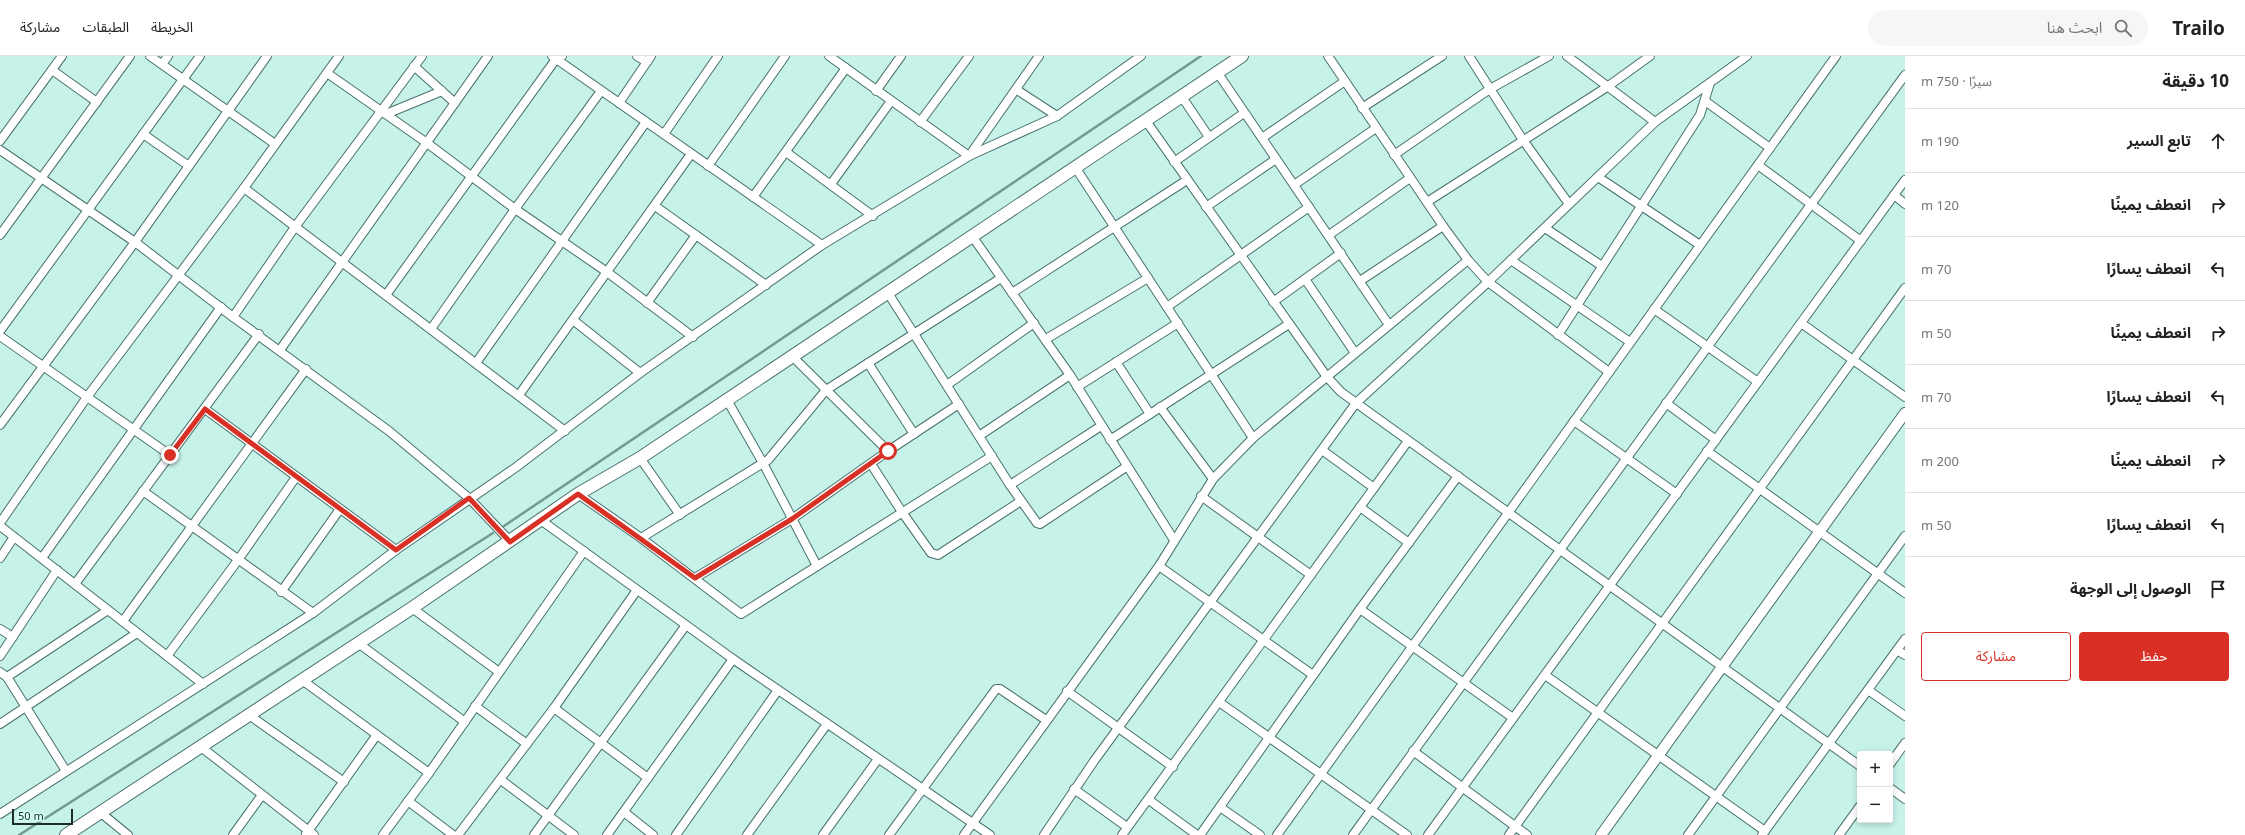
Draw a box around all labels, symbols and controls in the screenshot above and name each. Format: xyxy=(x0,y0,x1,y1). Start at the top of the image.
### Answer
search box xyxy=(1868,10,2148,46)
text: Trailo xyxy=(2172,15,2225,41)
text: مشاركة xyxy=(20,17,60,36)
text: الطبقات xyxy=(82,17,129,36)
text: الخريطة xyxy=(151,17,193,36)
text: ابحث هنا xyxy=(2047,17,2102,37)
icon: search xyxy=(2112,17,2134,39)
text: 10 دقيقة xyxy=(2162,69,2229,92)
text: سيرًا · 750 m xyxy=(1921,72,1992,90)
text: تابع السير xyxy=(2127,130,2191,150)
icon: ahead xyxy=(2207,130,2229,152)
text: 190 m xyxy=(1921,132,1959,150)
text: انعطف يمينًا xyxy=(2110,194,2191,214)
icon: right xyxy=(2207,194,2229,216)
text: 120 m xyxy=(1921,196,1959,214)
text: انعطف يسارًا xyxy=(2107,258,2191,278)
icon: left xyxy=(2207,258,2229,280)
text: 70 m xyxy=(1921,260,1951,278)
text: انعطف يمينًا xyxy=(2110,322,2191,342)
icon: right xyxy=(2207,322,2229,344)
text: 50 m xyxy=(1921,324,1951,342)
text: انعطف يسارًا xyxy=(2107,386,2191,406)
icon: left xyxy=(2207,386,2229,408)
text: 70 m xyxy=(1921,388,1951,406)
route start xyxy=(879,442,897,460)
route end xyxy=(161,446,179,464)
text: انعطف يمينًا xyxy=(2110,450,2191,470)
icon: right xyxy=(2207,450,2229,472)
text: 200 m xyxy=(1921,452,1959,470)
text: انعطف يسارًا xyxy=(2107,514,2191,534)
icon: left xyxy=(2207,514,2229,536)
text: 50 m xyxy=(1921,516,1951,534)
text: الوصول إلى الوجهة xyxy=(2070,578,2191,598)
icon: arrive xyxy=(2207,578,2229,600)
button: مشاركة xyxy=(1921,632,2071,681)
button: حفظ xyxy=(2079,632,2229,681)
map controls xyxy=(1857,751,1893,823)
button: + xyxy=(1857,751,1893,787)
button: − xyxy=(1857,787,1893,823)
scale bar xyxy=(12,807,73,826)
text: 50 m xyxy=(18,808,44,823)

